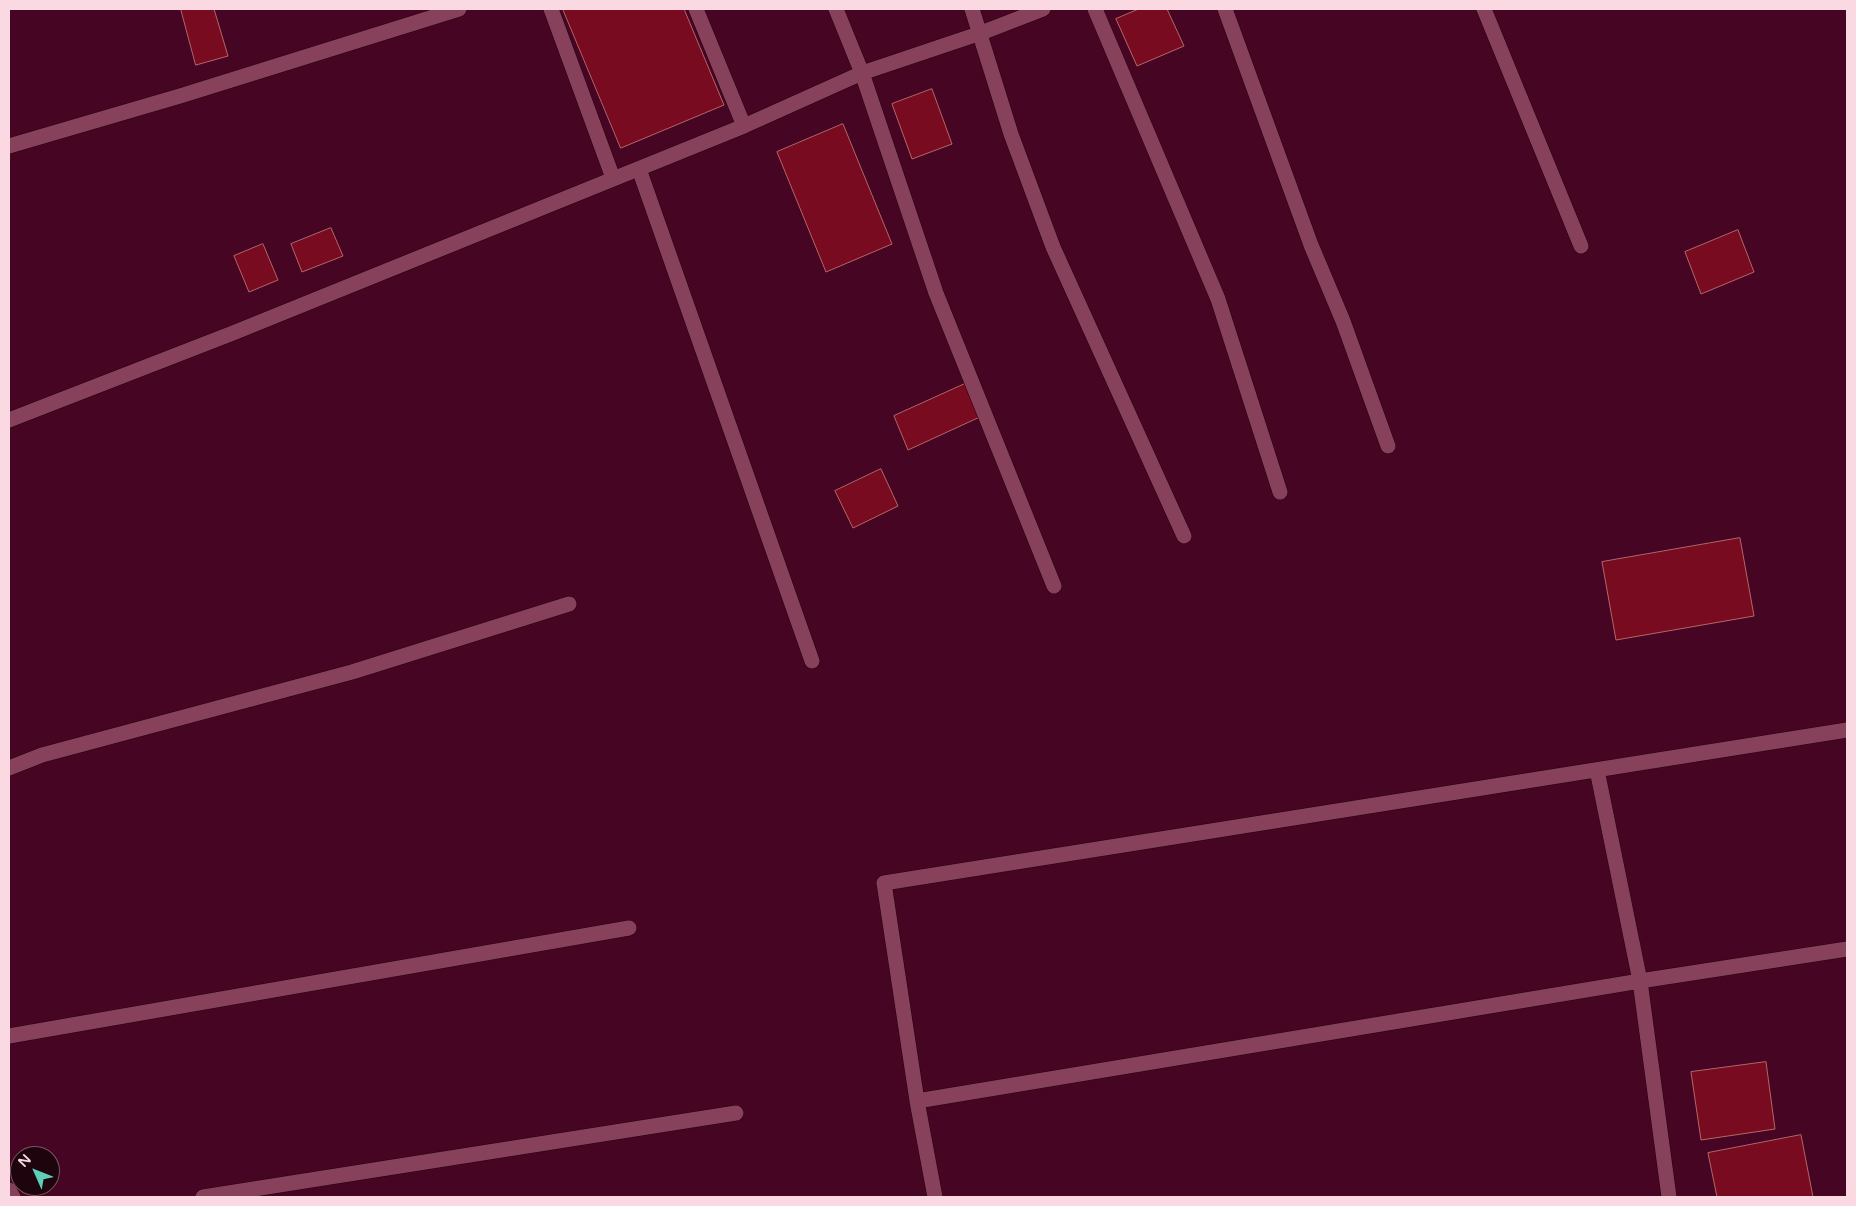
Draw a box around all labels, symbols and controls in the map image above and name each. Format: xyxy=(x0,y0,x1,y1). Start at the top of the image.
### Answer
north arrow xyxy=(10,1146,60,1196)
text: N xyxy=(15,1151,35,1171)

